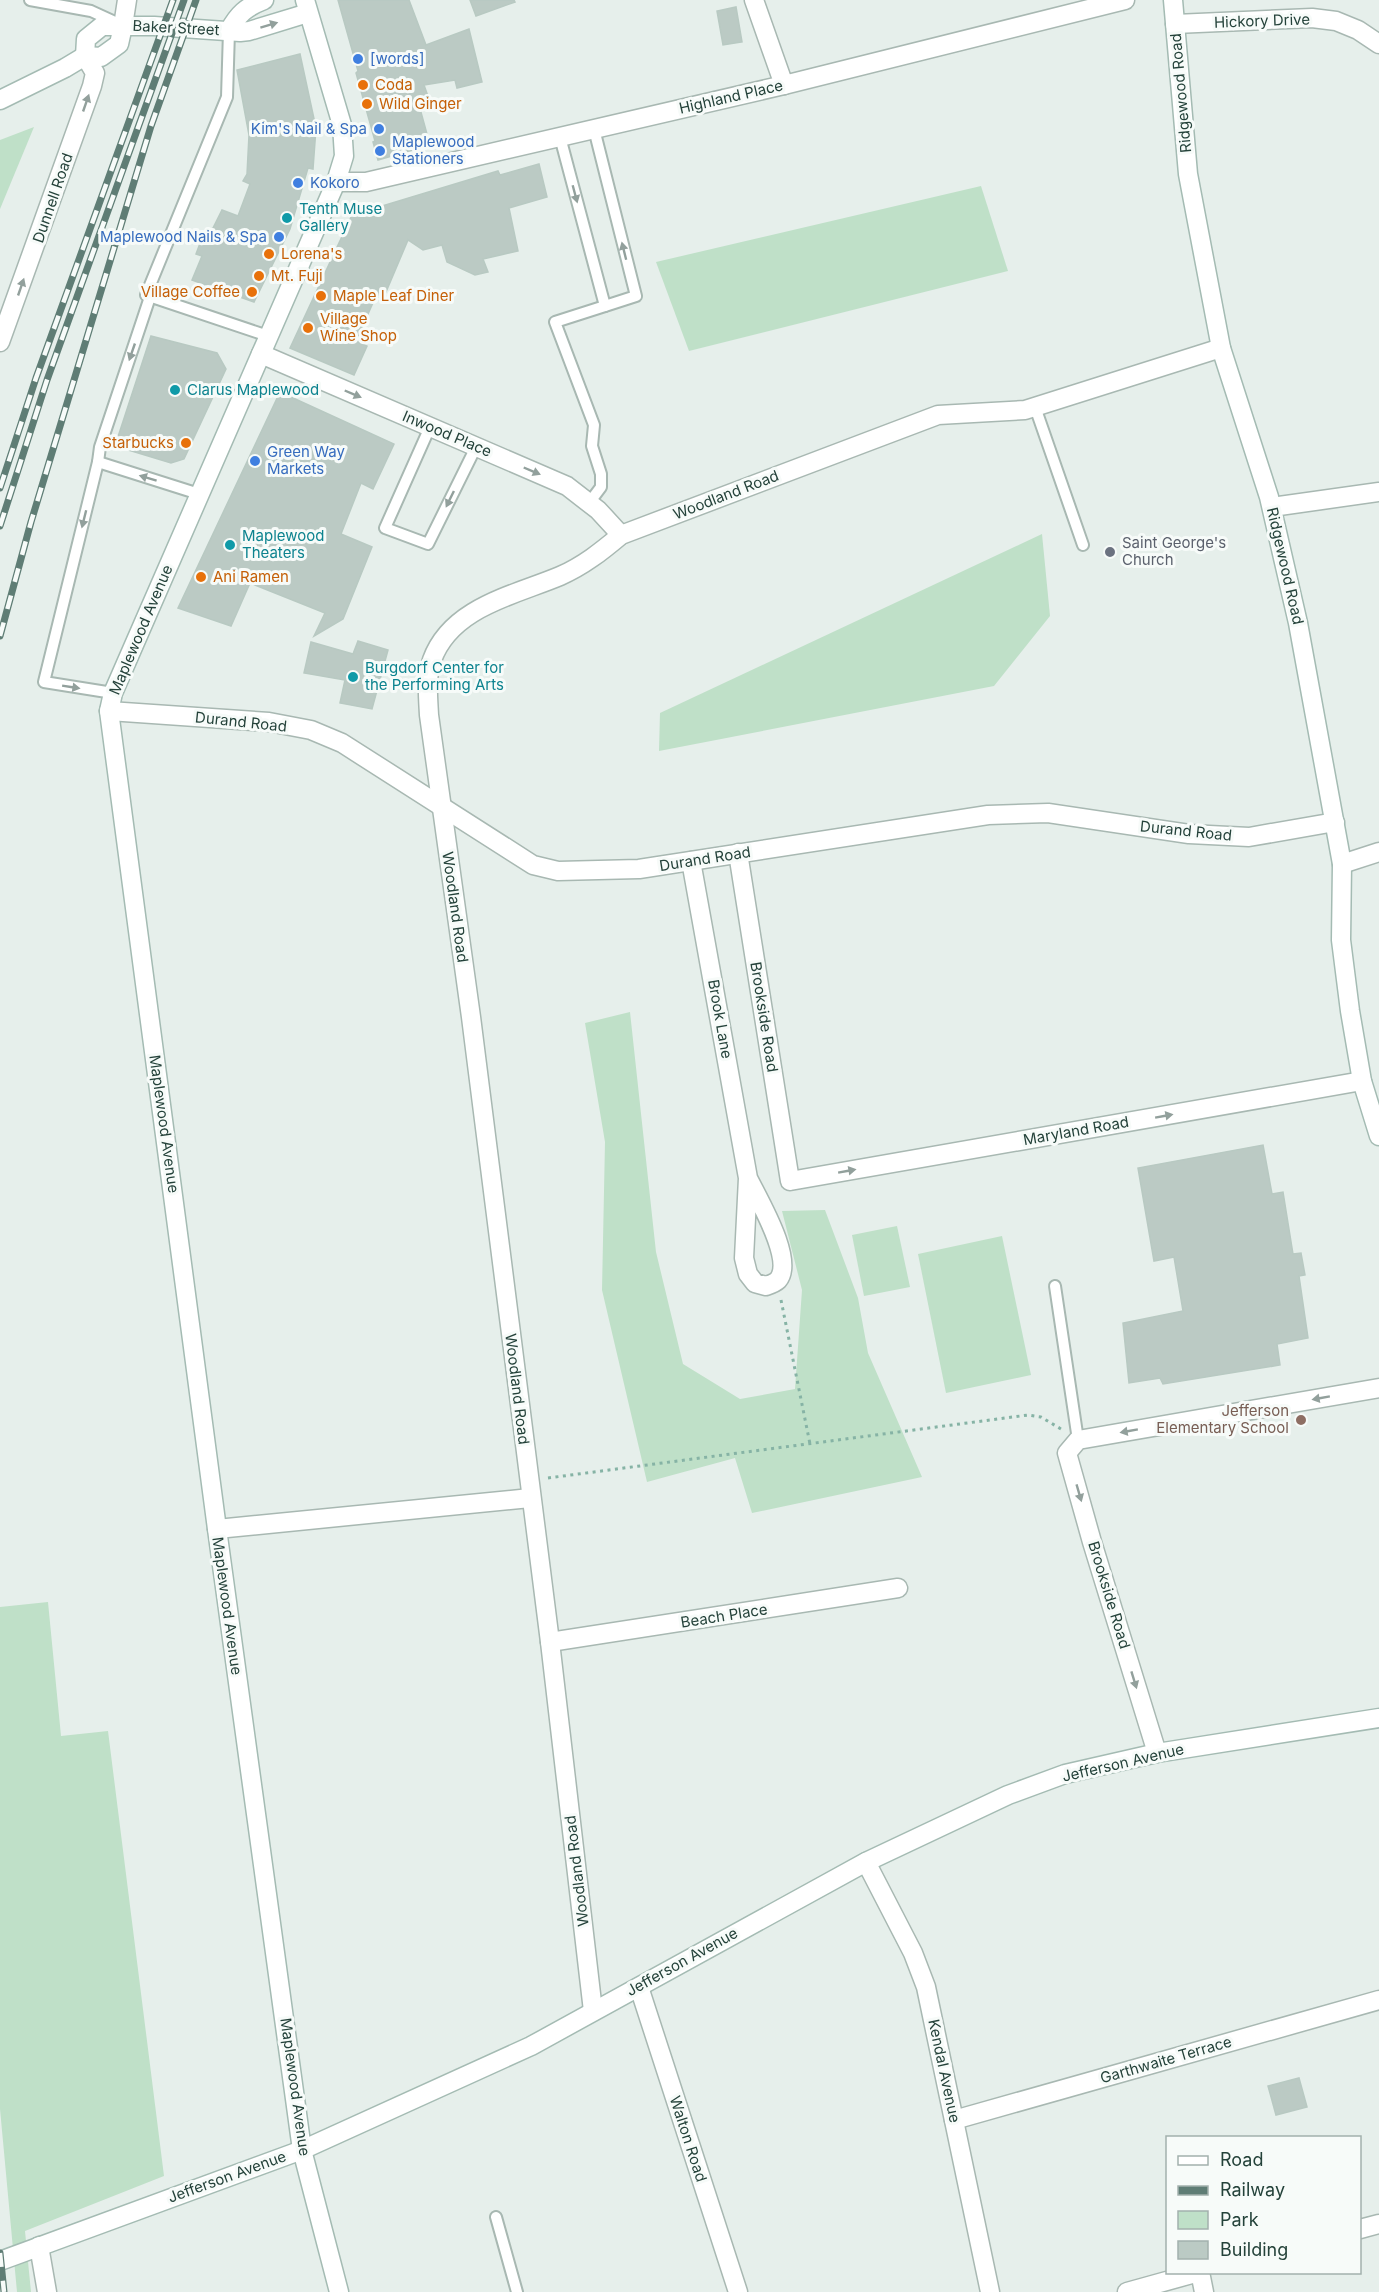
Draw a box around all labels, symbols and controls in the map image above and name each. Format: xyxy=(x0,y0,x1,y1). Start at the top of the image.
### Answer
street label: Hickory Drive xyxy=(1214,9,1310,32)
street label: Baker Street xyxy=(132,16,220,39)
one-way arrow xyxy=(260,20,278,29)
street label: Ridgewood Road xyxy=(1166,33,1195,154)
place label: [words] xyxy=(370,49,424,68)
marker: [words] xyxy=(351,52,365,66)
place label: Coda xyxy=(375,75,413,94)
street label: Highland Place xyxy=(677,75,785,118)
marker: Coda xyxy=(356,78,370,92)
one-way arrow xyxy=(82,94,92,112)
place label: Wild Ginger xyxy=(379,94,462,113)
marker: Wild Ginger xyxy=(360,97,374,111)
place label: Kim's Nail & Spa xyxy=(251,119,367,138)
marker: Kim's Nail & Spa xyxy=(372,122,386,136)
place label: Maplewood Stationers xyxy=(392,132,474,168)
marker: Maplewood Stationers xyxy=(373,144,387,158)
street label: Dunnell Road xyxy=(28,150,77,245)
place label: Kokoro xyxy=(310,173,360,192)
marker: Kokoro xyxy=(291,176,305,190)
one-way arrow xyxy=(570,184,580,203)
place label: Tenth Muse Gallery xyxy=(299,199,382,235)
marker: Tenth Muse Gallery xyxy=(280,211,294,225)
place label: Maplewood Nails & Spa xyxy=(100,227,267,246)
marker: Maplewood Nails & Spa xyxy=(272,230,286,244)
one-way arrow xyxy=(619,242,629,260)
place label: Lorena's xyxy=(281,244,342,263)
marker: Lorena's xyxy=(262,247,276,261)
place label: Mt. Fuji xyxy=(271,266,323,285)
marker: Mt. Fuji xyxy=(252,269,266,283)
one-way arrow xyxy=(17,278,27,296)
place label: Village Coffee xyxy=(141,282,240,301)
marker: Village Coffee xyxy=(245,285,259,299)
place label: Maple Leaf Diner xyxy=(333,286,454,305)
marker: Maple Leaf Diner xyxy=(314,289,328,303)
place label: Village Wine Shop xyxy=(320,309,397,345)
marker: Village Wine Shop xyxy=(301,321,315,335)
one-way arrow xyxy=(126,343,136,361)
place label: Clarus Maplewood xyxy=(187,380,319,399)
marker: Clarus Maplewood xyxy=(168,383,182,397)
one-way arrow xyxy=(344,389,361,398)
street label: Inwood Place xyxy=(400,406,495,461)
place label: Starbucks xyxy=(102,433,174,452)
marker: Starbucks xyxy=(179,436,193,450)
place label: Green Way Markets xyxy=(267,442,345,478)
marker: Green Way Markets xyxy=(248,454,262,468)
one-way arrow xyxy=(523,466,541,476)
street label: Woodland Road xyxy=(670,466,781,523)
one-way arrow xyxy=(139,473,157,482)
one-way arrow xyxy=(445,491,455,508)
street label: Ridgewood Road xyxy=(1263,505,1308,626)
one-way arrow xyxy=(79,510,89,528)
place label: Maplewood Theaters xyxy=(242,526,324,562)
place label: Saint George's Church xyxy=(1122,533,1226,569)
marker: Maplewood Theaters xyxy=(223,538,237,552)
marker: Saint George's Church xyxy=(1103,545,1117,559)
street label: Maplewood Avenue xyxy=(105,562,177,698)
place label: Ani Ramen xyxy=(213,567,289,586)
marker: Ani Ramen xyxy=(194,570,208,584)
place label: Burgdorf Center for the Performing Arts xyxy=(365,658,504,694)
marker: Burgdorf Center for the Performing Arts xyxy=(346,670,360,684)
one-way arrow xyxy=(62,682,81,691)
street label: Durand Road xyxy=(194,707,288,736)
street label: Durand Road xyxy=(1139,816,1233,845)
street label: Durand Road xyxy=(658,842,752,875)
street label: Woodland Road xyxy=(438,850,473,964)
street label: Brookside Road xyxy=(746,960,783,1073)
street label: Brook Lane xyxy=(704,978,737,1060)
street label: Maplewood Avenue xyxy=(145,1054,184,1194)
one-way arrow xyxy=(1154,1111,1173,1120)
street label: Maryland Road xyxy=(1022,1112,1130,1149)
one-way arrow xyxy=(838,1166,857,1175)
street label: Woodland Road xyxy=(501,1332,534,1446)
one-way arrow xyxy=(1312,1394,1331,1403)
place label: Jefferson Elementary School xyxy=(1156,1401,1289,1437)
marker: Jefferson Elementary School xyxy=(1294,1413,1308,1427)
one-way arrow xyxy=(1120,1427,1139,1436)
one-way arrow xyxy=(1074,1484,1084,1502)
street label: Maplewood Avenue xyxy=(208,1536,247,1676)
street label: Brookside Road xyxy=(1084,1539,1135,1651)
street label: Beach Place xyxy=(679,1599,769,1632)
one-way arrow xyxy=(1130,1671,1139,1689)
street label: Jefferson Avenue xyxy=(1060,1739,1186,1786)
street label: Woodland Road xyxy=(560,1814,593,1928)
street label: Jefferson Avenue xyxy=(623,1923,741,2000)
street label: Maplewood Avenue xyxy=(276,2017,315,2157)
street label: Kendal Avenue xyxy=(924,2017,965,2124)
street label: Garthwaite Terrace xyxy=(1098,2032,1234,2087)
street label: Walton Road xyxy=(666,2093,711,2184)
legend xyxy=(1166,2136,1361,2274)
street label: Jefferson Avenue xyxy=(165,2146,289,2207)
text: Road xyxy=(1220,2149,1263,2170)
text: Railway xyxy=(1220,2179,1285,2200)
text: Park xyxy=(1220,2209,1259,2230)
text: Building xyxy=(1220,2239,1288,2260)

